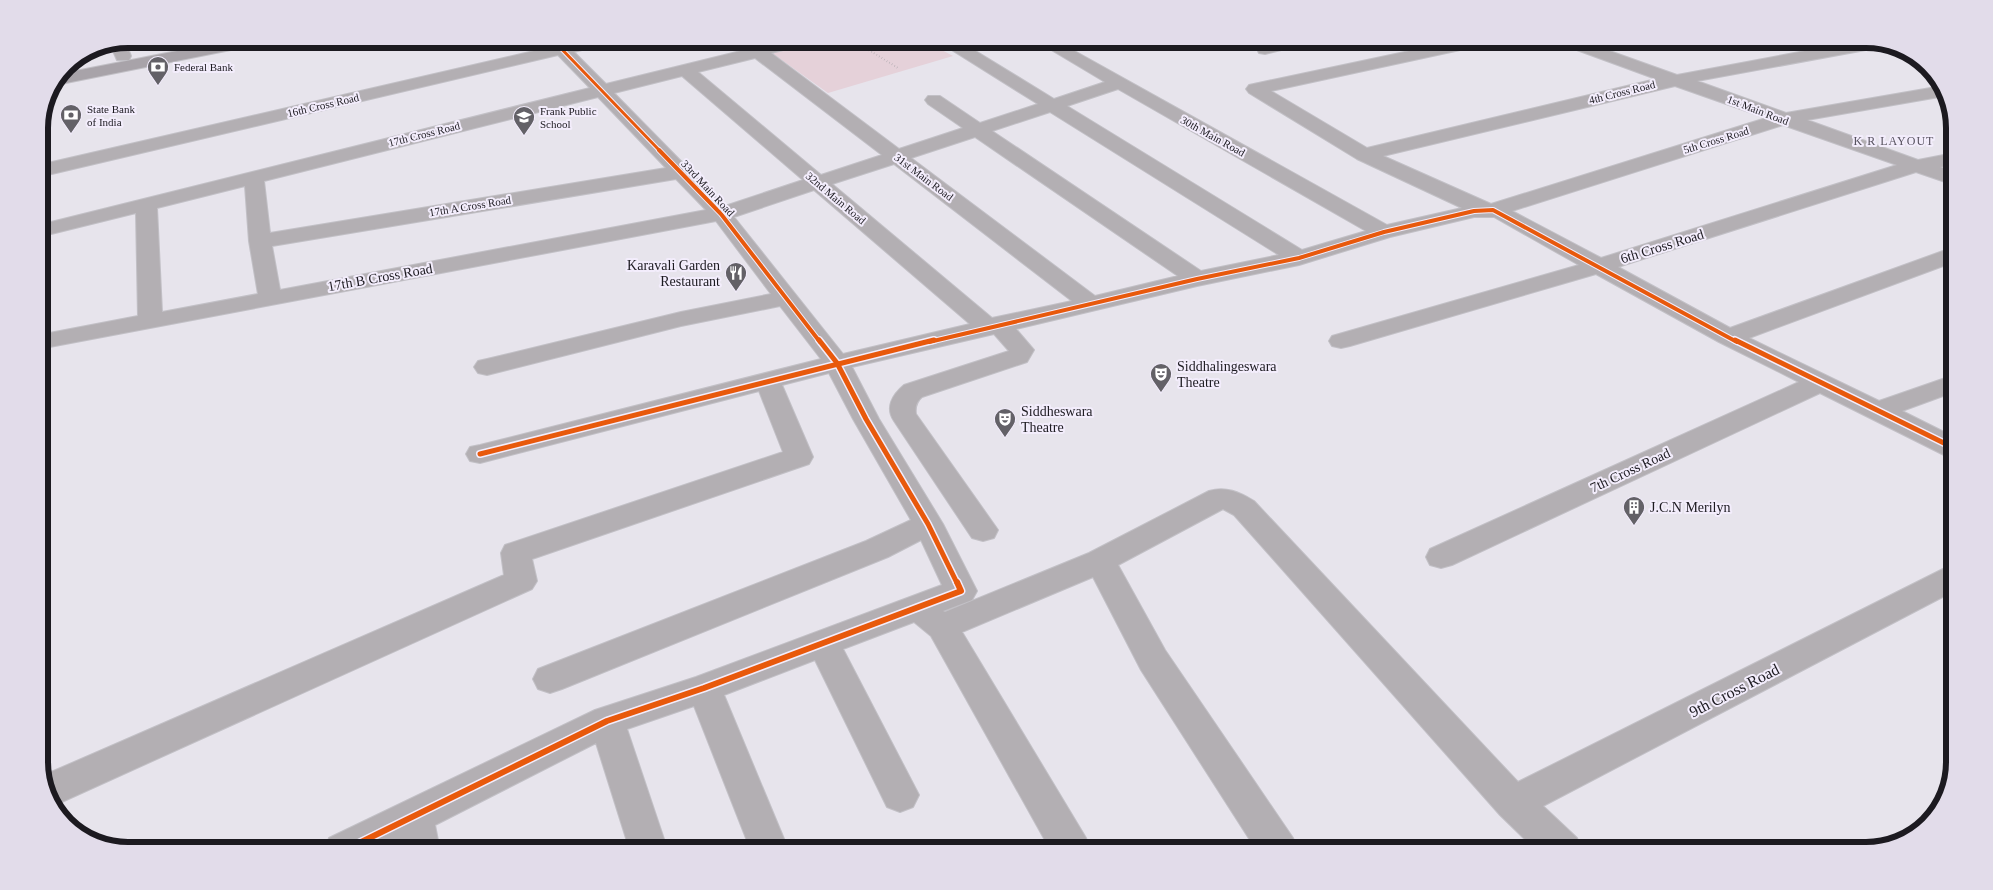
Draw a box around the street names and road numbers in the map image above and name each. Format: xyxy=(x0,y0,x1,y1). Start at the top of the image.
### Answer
street label: 4th Cross Road xyxy=(1588,78,1657,106)
street label: 16th Cross Road xyxy=(286,91,361,119)
street label: 1st Main Road xyxy=(1726,93,1791,127)
street label: 30th Main Road xyxy=(1179,113,1248,159)
street label: 17th Cross Road xyxy=(387,119,462,149)
street label: 5th Cross Road xyxy=(1682,124,1751,156)
street label: 31st Main Road xyxy=(892,151,956,203)
street label: 33rd Main Road xyxy=(679,158,737,219)
street label: 32nd Main Road xyxy=(804,170,869,227)
street label: 17th A Cross Road xyxy=(428,194,512,218)
street label: 6th Cross Road xyxy=(1619,227,1706,266)
street label: 17th B Cross Road xyxy=(326,261,434,294)
street label: 7th Cross Road xyxy=(1588,445,1673,495)
street label: 9th Cross Road xyxy=(1686,660,1782,720)

